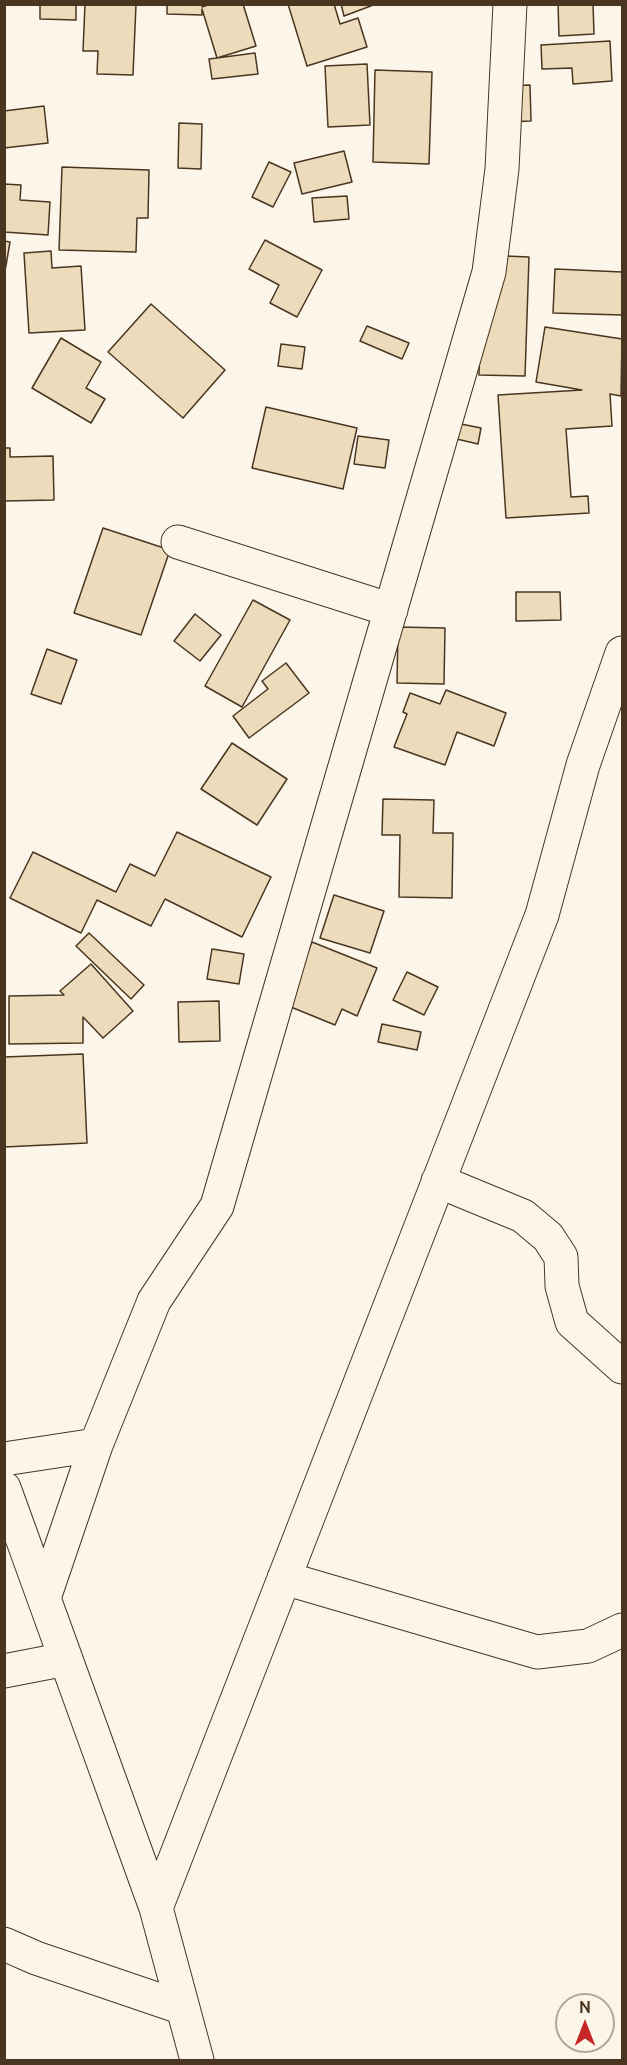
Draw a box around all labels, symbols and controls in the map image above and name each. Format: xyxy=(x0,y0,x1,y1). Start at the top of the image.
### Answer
north arrow xyxy=(555,1993,615,2053)
text: N xyxy=(579,1998,591,2016)

